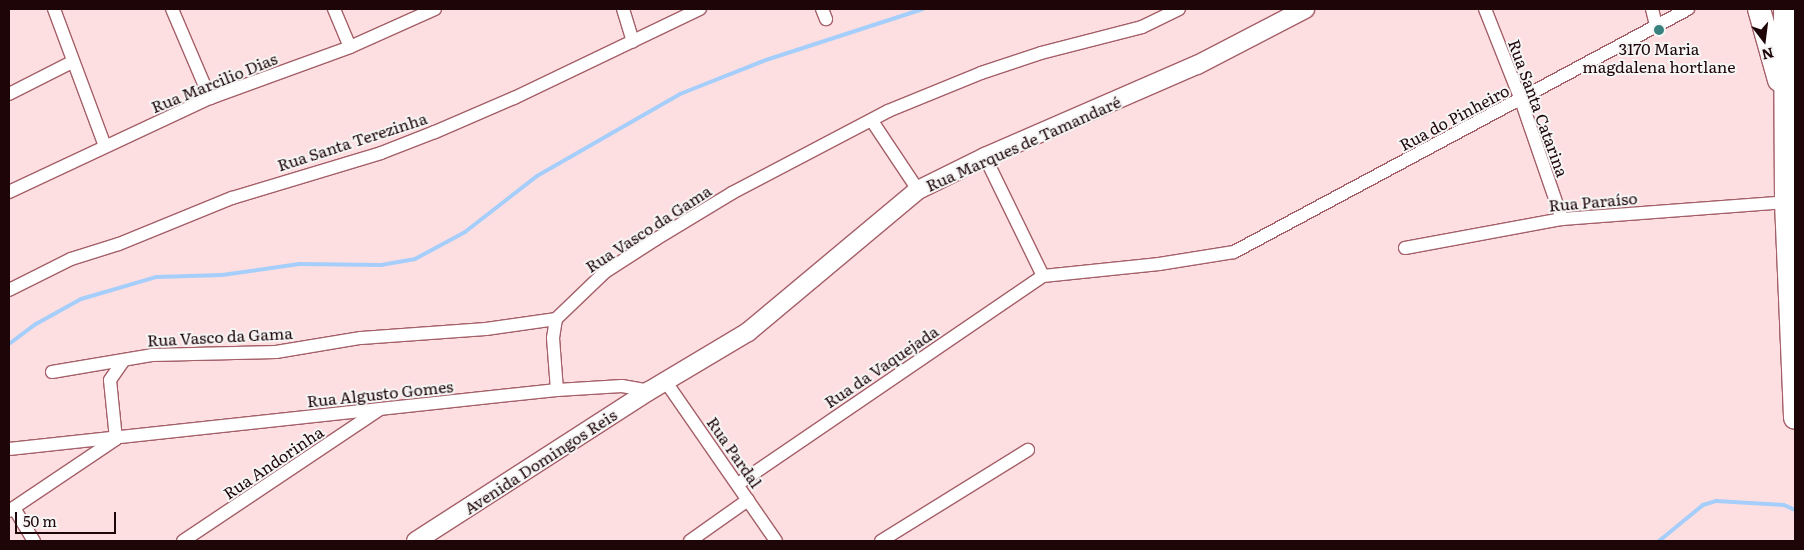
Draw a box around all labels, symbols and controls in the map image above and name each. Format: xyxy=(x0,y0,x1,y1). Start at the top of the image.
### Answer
north arrow xyxy=(1739,15,1789,65)
marker: 3170 Maria magdalena hortlane xyxy=(1653,24,1665,36)
street label: Rua Santa Catarina xyxy=(1505,37,1573,179)
place label: 3170 Maria magdalena hortlane xyxy=(1582,38,1736,76)
text: N xyxy=(1760,43,1776,66)
street label: Rua Marcilio Dias xyxy=(148,48,280,116)
street label: Rua do Pinheiro xyxy=(1396,80,1512,154)
street label: Rua Marques de Tamandaré xyxy=(923,91,1123,195)
street label: Rua Santa Terezinha xyxy=(275,108,429,174)
street label: Rua Vasco da Gama xyxy=(582,180,714,276)
street label: Rua Paraíso xyxy=(1548,188,1638,214)
street label: Rua da Vaquejada xyxy=(820,321,942,411)
street label: Rua Vasco da Gama xyxy=(147,323,293,349)
street label: Rua Algusto Gomes xyxy=(306,376,454,410)
street label: Avenida Domingos Reis xyxy=(460,404,620,518)
street label: Rua Pardal xyxy=(704,413,766,491)
street label: Rua Andorinha xyxy=(219,422,327,502)
scale bar xyxy=(18,502,119,534)
text: 50 m xyxy=(23,509,57,532)

